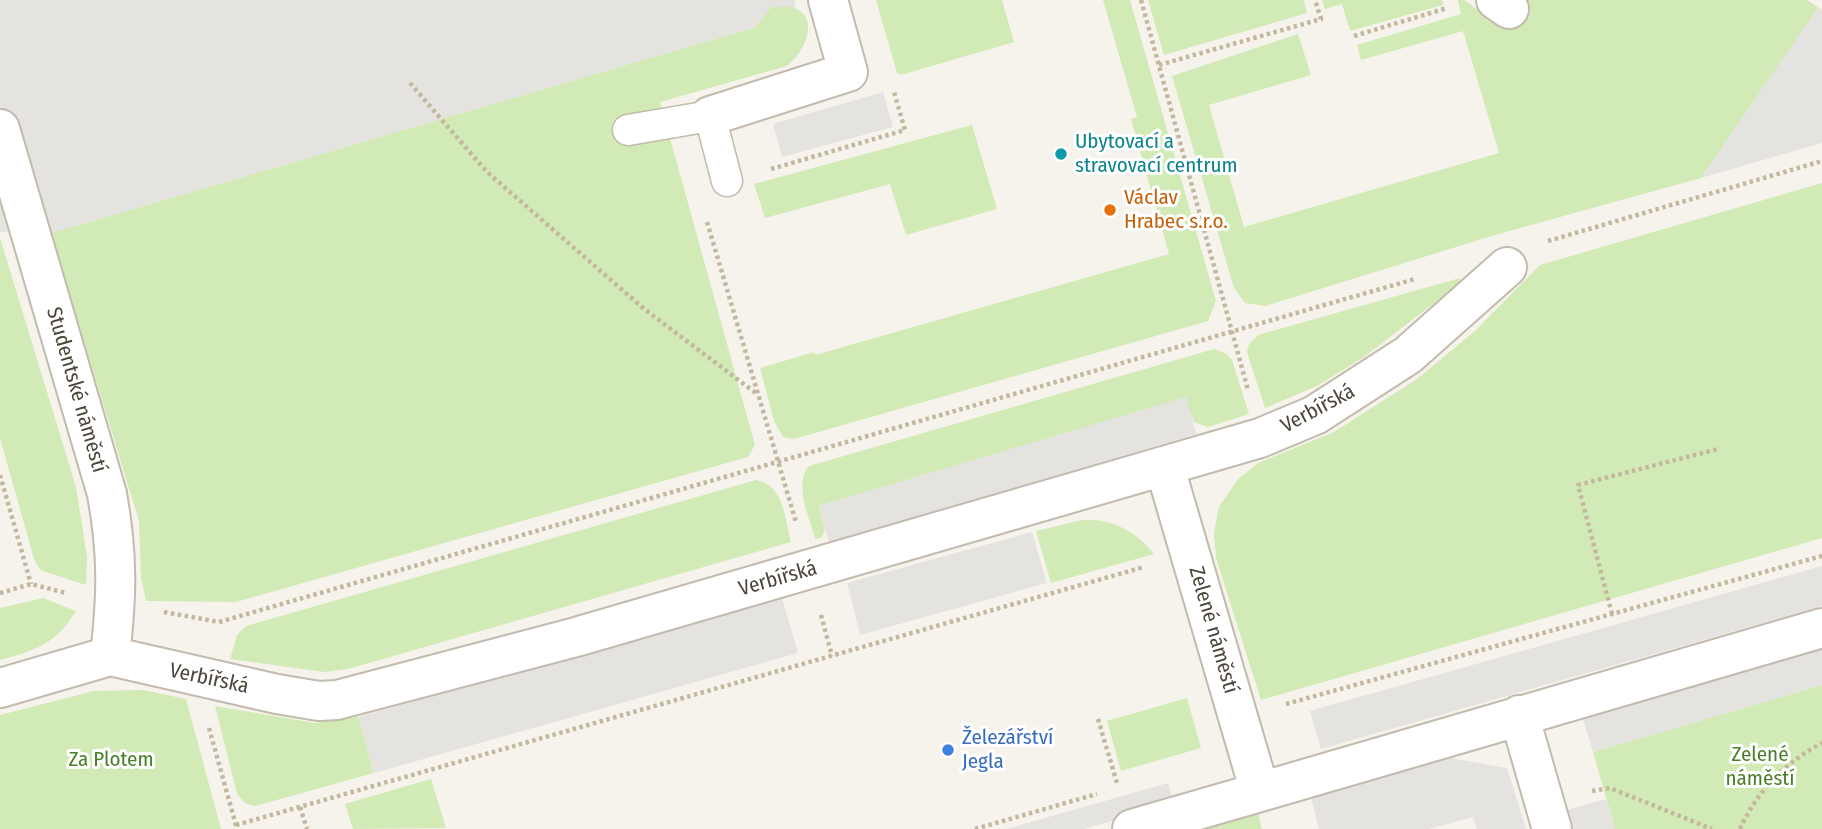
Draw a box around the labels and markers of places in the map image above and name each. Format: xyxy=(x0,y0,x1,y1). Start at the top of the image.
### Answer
place label: Ubytovací a stravovací centrum xyxy=(1075,129,1238,179)
marker: Ubytovací a stravovací centrum xyxy=(1053,146,1069,162)
place label: Václav Hrabec s.r.o. xyxy=(1124,185,1228,235)
marker: Václav Hrabec s.r.o. xyxy=(1102,202,1118,218)
place label: Železářství Jegla xyxy=(962,725,1053,775)
marker: Železářství Jegla xyxy=(940,742,956,758)

